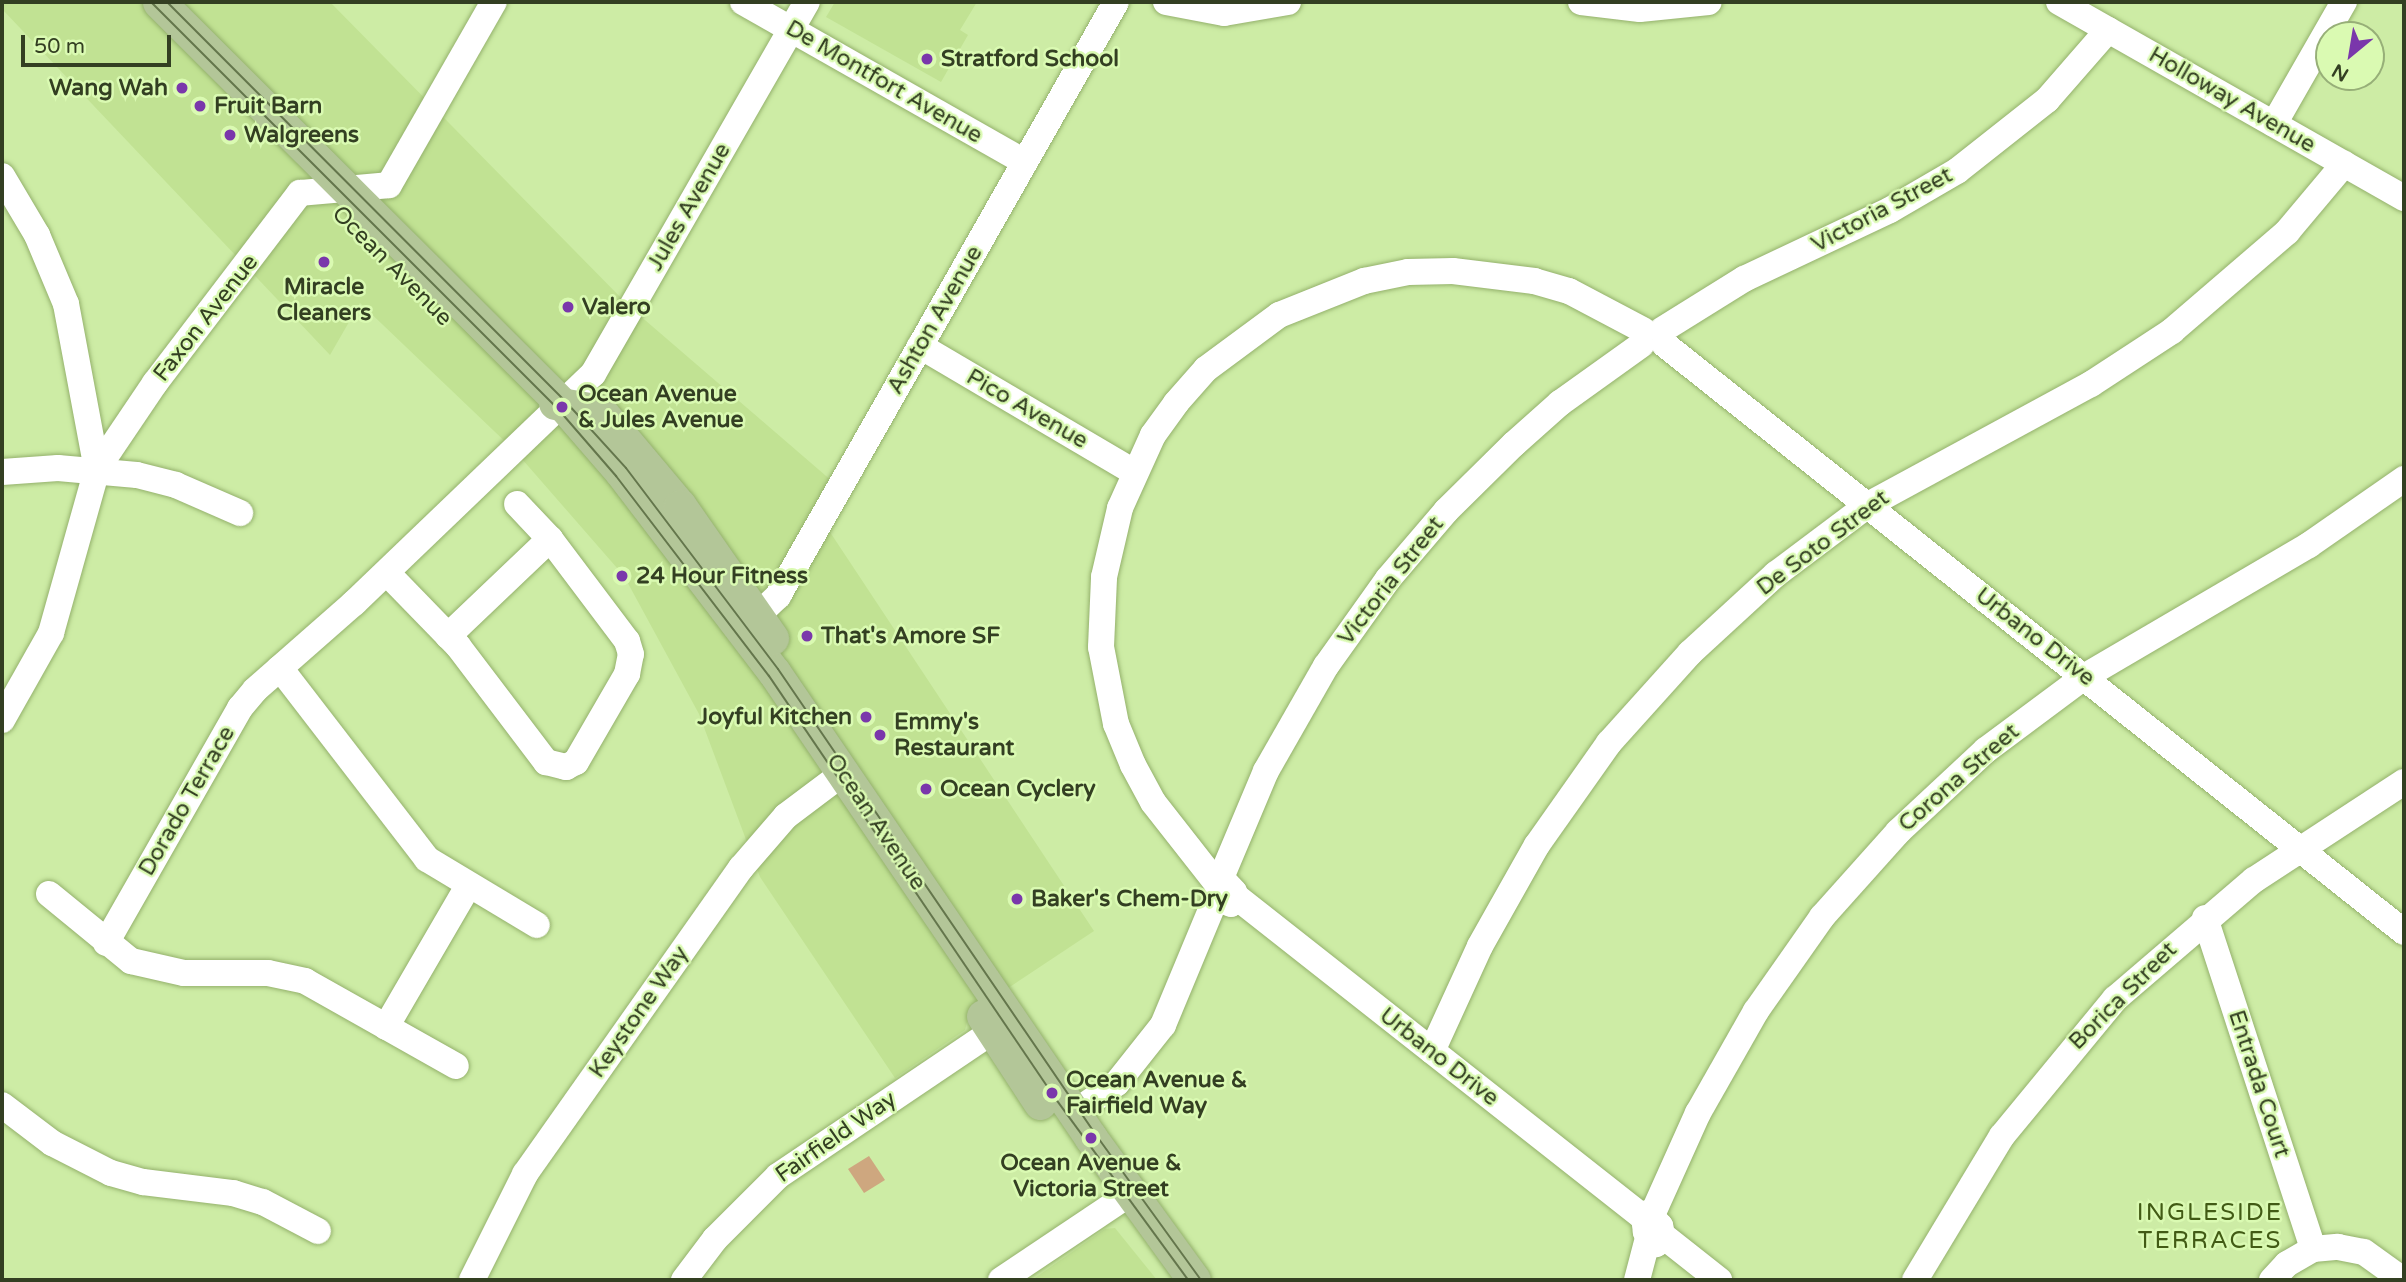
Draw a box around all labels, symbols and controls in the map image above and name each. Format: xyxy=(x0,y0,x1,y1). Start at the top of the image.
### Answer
street label: De Montfort Avenue xyxy=(781,14,987,150)
scale bar xyxy=(24,21,175,65)
north arrow xyxy=(2315,21,2385,91)
text: 50 m xyxy=(34,34,85,59)
street label: Holloway Avenue xyxy=(2144,41,2320,159)
place label: Stratford School xyxy=(941,45,1119,73)
marker: Stratford School xyxy=(919,51,935,67)
text: N xyxy=(2328,59,2353,86)
place label: Wang Wah xyxy=(49,74,168,102)
marker: Wang Wah xyxy=(174,80,190,96)
place label: Fruit Barn xyxy=(214,92,322,120)
marker: Fruit Barn xyxy=(192,98,208,114)
place label: Walgreens xyxy=(244,121,359,149)
marker: Walgreens xyxy=(222,127,238,143)
street label: Jules Avenue xyxy=(641,138,737,276)
street label: Victoria Street xyxy=(1807,161,1957,259)
street label: Ocean Avenue xyxy=(326,200,458,332)
street label: Ashton Avenue xyxy=(881,241,989,399)
street label: Faxon Avenue xyxy=(148,249,264,387)
marker: Miracle Cleaners xyxy=(316,254,332,270)
place label: Miracle Cleaners xyxy=(277,273,371,327)
place label: Valero xyxy=(582,293,651,321)
marker: Valero xyxy=(560,299,576,315)
street label: Pico Avenue xyxy=(961,363,1093,455)
place label: Ocean Avenue & Jules Avenue xyxy=(578,380,744,434)
marker: Ocean Avenue & Jules Avenue xyxy=(552,397,572,417)
street label: De Soto Street xyxy=(1752,484,1894,602)
street label: Victoria Street xyxy=(1332,511,1450,651)
place label: 24 Hour Fitness xyxy=(636,562,808,590)
marker: 24 Hour Fitness xyxy=(614,568,630,584)
street label: Urbano Drive xyxy=(1970,582,2100,692)
place label: That's Amore SF xyxy=(821,622,1000,650)
marker: That's Amore SF xyxy=(799,628,815,644)
place label: Joyful Kitchen xyxy=(698,703,852,731)
place label: Emmy's Restaurant xyxy=(894,708,1014,762)
marker: Joyful Kitchen xyxy=(858,709,874,725)
street label: Corona Street xyxy=(1893,718,2025,838)
street label: Dorado Terrace xyxy=(133,721,241,881)
marker: Emmy's Restaurant xyxy=(872,727,888,743)
street label: Ocean Avenue xyxy=(820,749,932,895)
place label: Ocean Cyclery xyxy=(940,775,1096,803)
marker: Ocean Cyclery xyxy=(918,781,934,797)
place label: Baker's Chem-Dry xyxy=(1031,885,1228,913)
marker: Baker's Chem-Dry xyxy=(1009,891,1025,907)
street label: Borica Street xyxy=(2063,936,2183,1056)
street label: Keystone Way xyxy=(583,941,695,1083)
street label: Urbano Drive xyxy=(1374,1002,1504,1112)
street label: Entrada Court xyxy=(2222,1007,2296,1161)
place label: Ocean Avenue & Fairfield Way xyxy=(1066,1066,1247,1120)
street label: Fairfield Way xyxy=(770,1085,902,1189)
marker: Ocean Avenue & Fairfield Way xyxy=(1044,1085,1060,1101)
marker: Ocean Avenue & Victoria Street xyxy=(1083,1130,1099,1146)
place label: Ocean Avenue & Victoria Street xyxy=(1000,1149,1182,1203)
district label: INGLESIDE TERRACES xyxy=(2138,1199,2282,1255)

